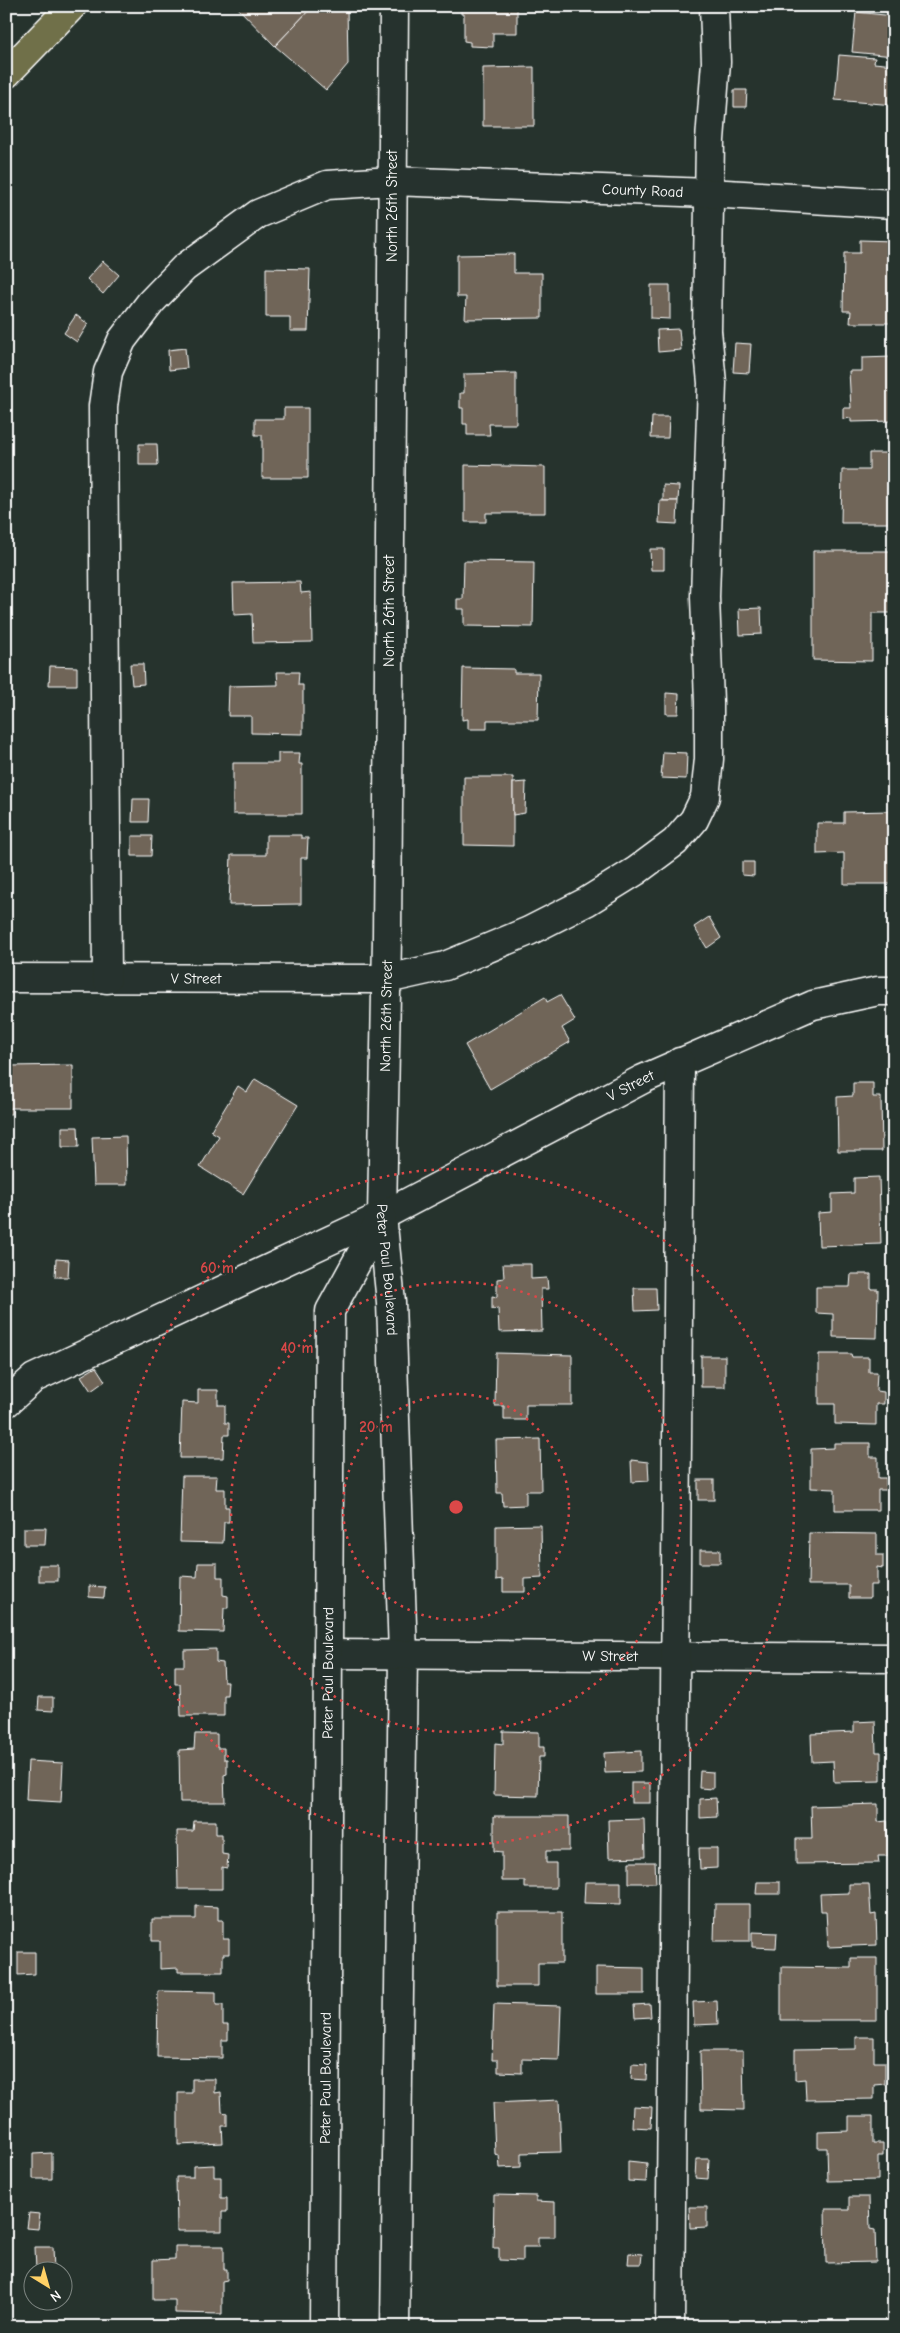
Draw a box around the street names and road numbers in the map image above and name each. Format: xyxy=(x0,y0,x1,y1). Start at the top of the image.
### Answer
street label: North 26th Street xyxy=(383,149,401,262)
street label: County Road xyxy=(602,180,684,201)
street label: North 26th Street xyxy=(380,554,398,667)
street label: North 26th Street xyxy=(376,959,396,1072)
street label: V Street xyxy=(171,969,222,988)
street label: V Street xyxy=(604,1066,657,1105)
street label: Peter Paul Boulevard xyxy=(373,1204,401,1336)
street label: Peter Paul Boulevard xyxy=(318,1607,337,1739)
street label: W Street xyxy=(582,1647,639,1665)
street label: Peter Paul Boulevard xyxy=(316,2012,335,2144)

